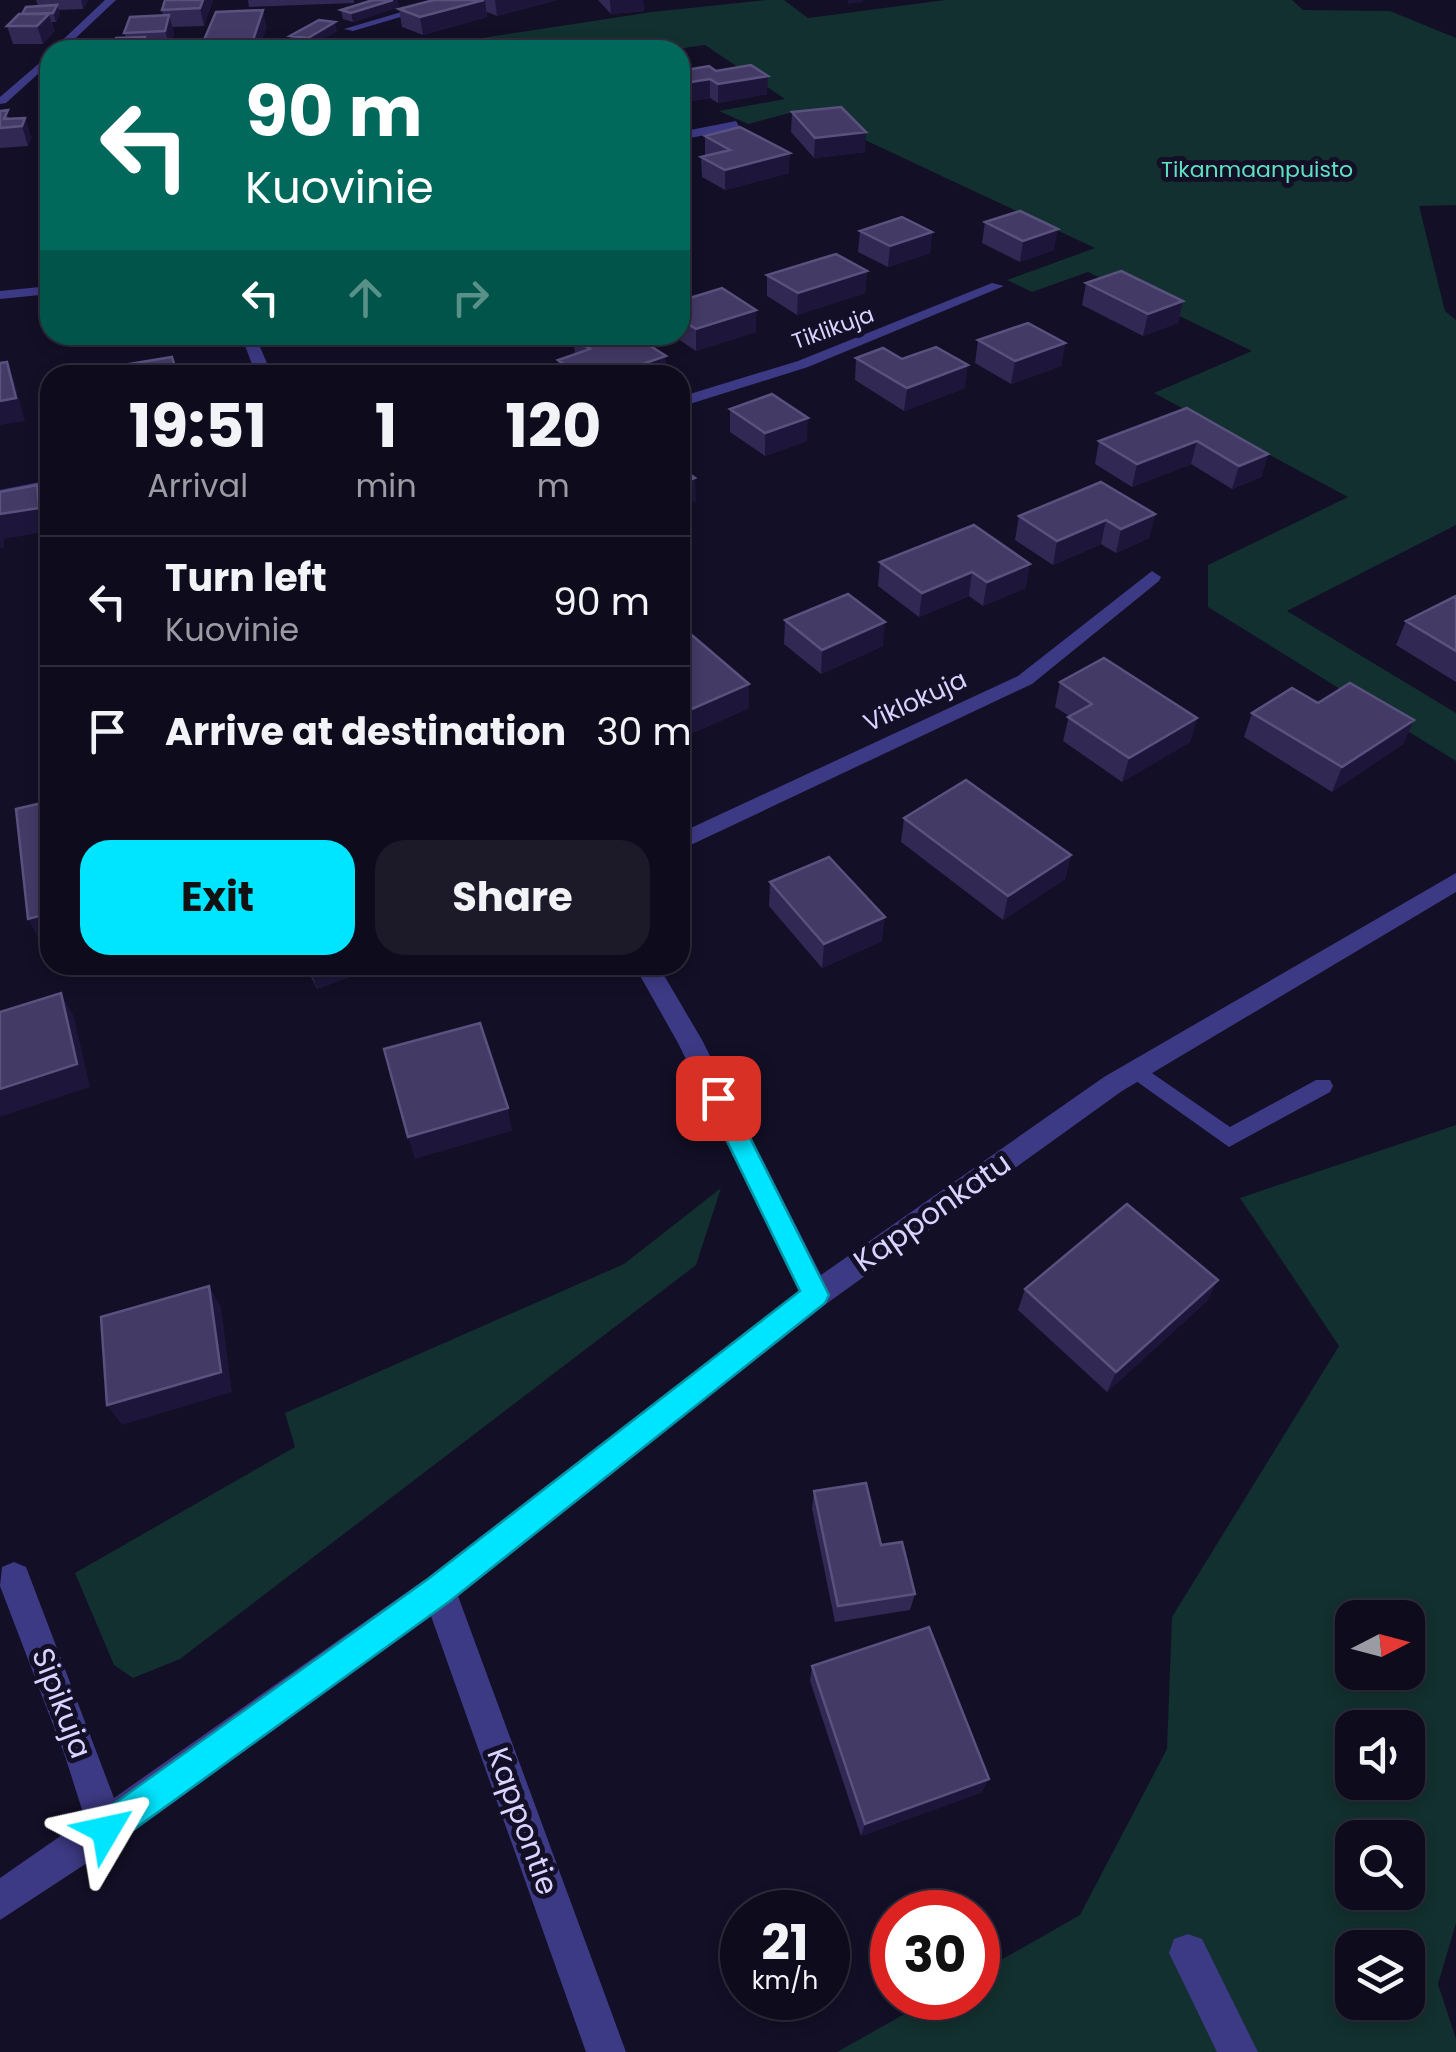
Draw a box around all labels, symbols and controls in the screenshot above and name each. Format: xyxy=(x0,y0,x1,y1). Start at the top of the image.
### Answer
text: 90 m xyxy=(245,62,423,161)
icon: left xyxy=(80,80,210,210)
park label: Tikanmaanpuisto xyxy=(1161,154,1353,185)
text: Kuovinie xyxy=(245,156,434,219)
icon: left xyxy=(233,270,288,325)
icon: ahead xyxy=(338,270,393,325)
icon: right xyxy=(443,270,498,325)
street label: Tiklikuja xyxy=(788,299,878,357)
text: 19:51 xyxy=(129,384,267,468)
text: 1 xyxy=(375,384,397,468)
text: 120 xyxy=(505,384,601,468)
text: Arrival xyxy=(147,463,248,508)
text: min xyxy=(355,463,417,508)
text: m xyxy=(537,463,570,508)
text: Turn left xyxy=(165,551,327,604)
icon: left xyxy=(80,574,135,629)
text: 90 m xyxy=(553,575,650,628)
text: Kuovinie xyxy=(165,607,299,652)
street label: Viklokuja xyxy=(858,662,972,740)
icon: arrive xyxy=(80,704,135,759)
text: Arrive at destination xyxy=(165,705,566,758)
text: 30 m xyxy=(596,705,692,758)
button: Exit xyxy=(80,840,355,955)
button: Share xyxy=(375,840,650,955)
pin xyxy=(676,1056,761,1141)
icon: arrive xyxy=(691,1071,746,1126)
street label: Kapponkatu xyxy=(845,1142,1019,1282)
north arrow xyxy=(1335,1600,1425,1690)
map controls xyxy=(1335,1600,1425,2020)
street label: Sipikuja xyxy=(21,1642,103,1764)
button: sound xyxy=(1335,1710,1425,1800)
street label: Kappontie xyxy=(476,1741,570,1901)
position arrow xyxy=(54,1778,158,1882)
button: search xyxy=(1335,1820,1425,1910)
speed limit sign: 30 xyxy=(870,1890,1000,2020)
text: 21 xyxy=(761,1907,809,1978)
button: layers xyxy=(1335,1930,1425,2020)
text: km/h xyxy=(752,1963,818,1998)

